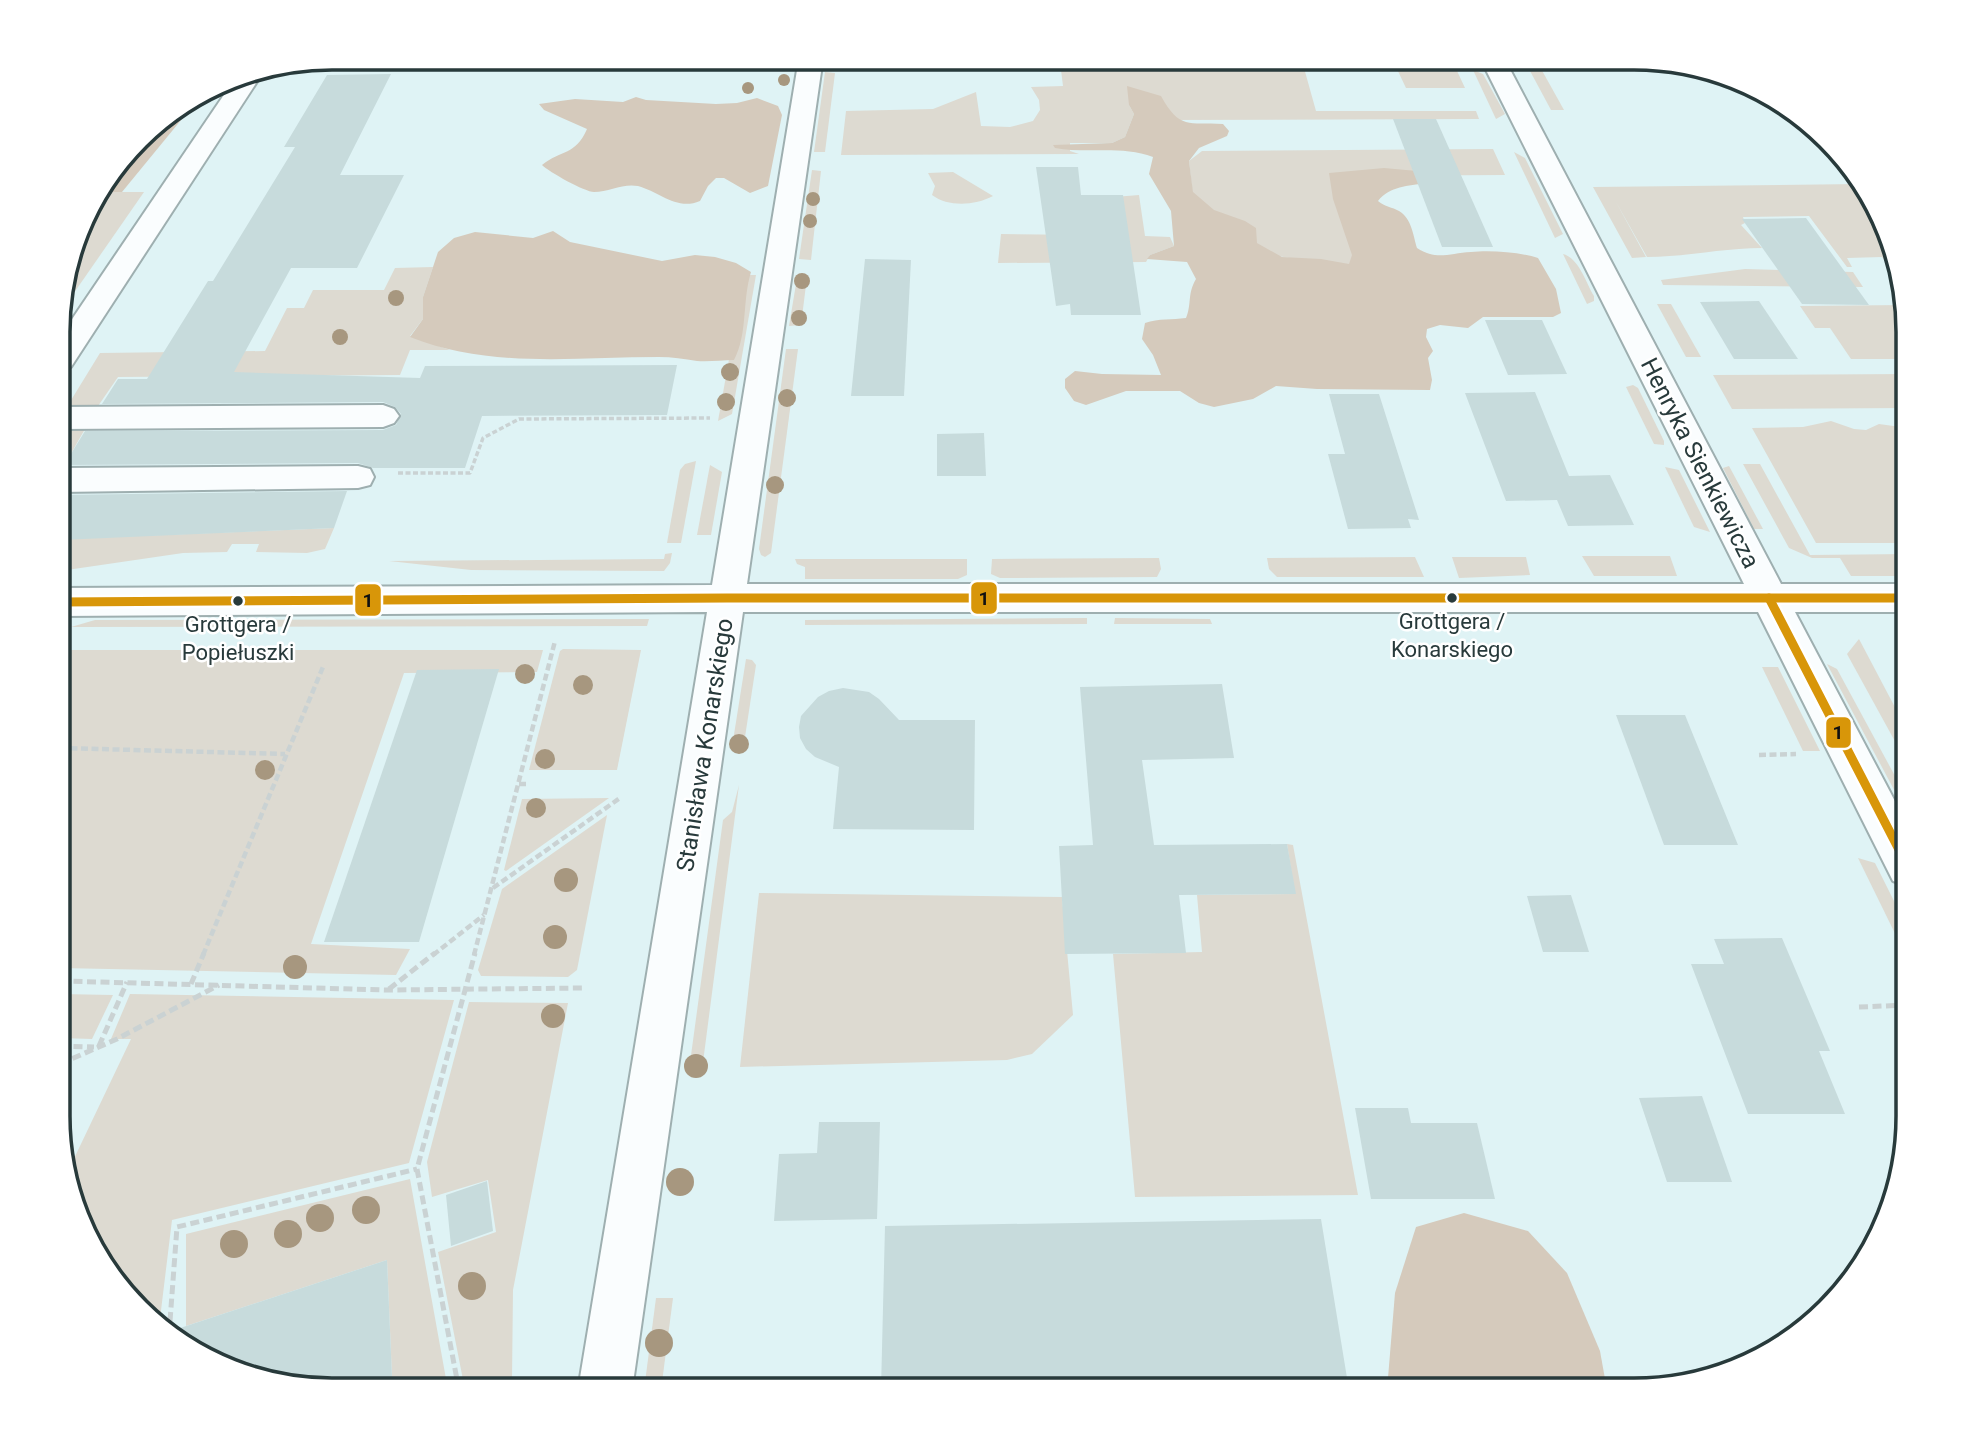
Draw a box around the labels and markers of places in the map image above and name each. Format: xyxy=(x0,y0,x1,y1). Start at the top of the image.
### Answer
marker: Grottgera / Konarskiego xyxy=(1445,591,1459,605)
marker: Grottgera / Popiełuszki xyxy=(231,594,245,608)
place label: Grottgera / Konarskiego xyxy=(1391,609,1513,662)
place label: Grottgera / Popiełuszki xyxy=(182,612,294,665)

